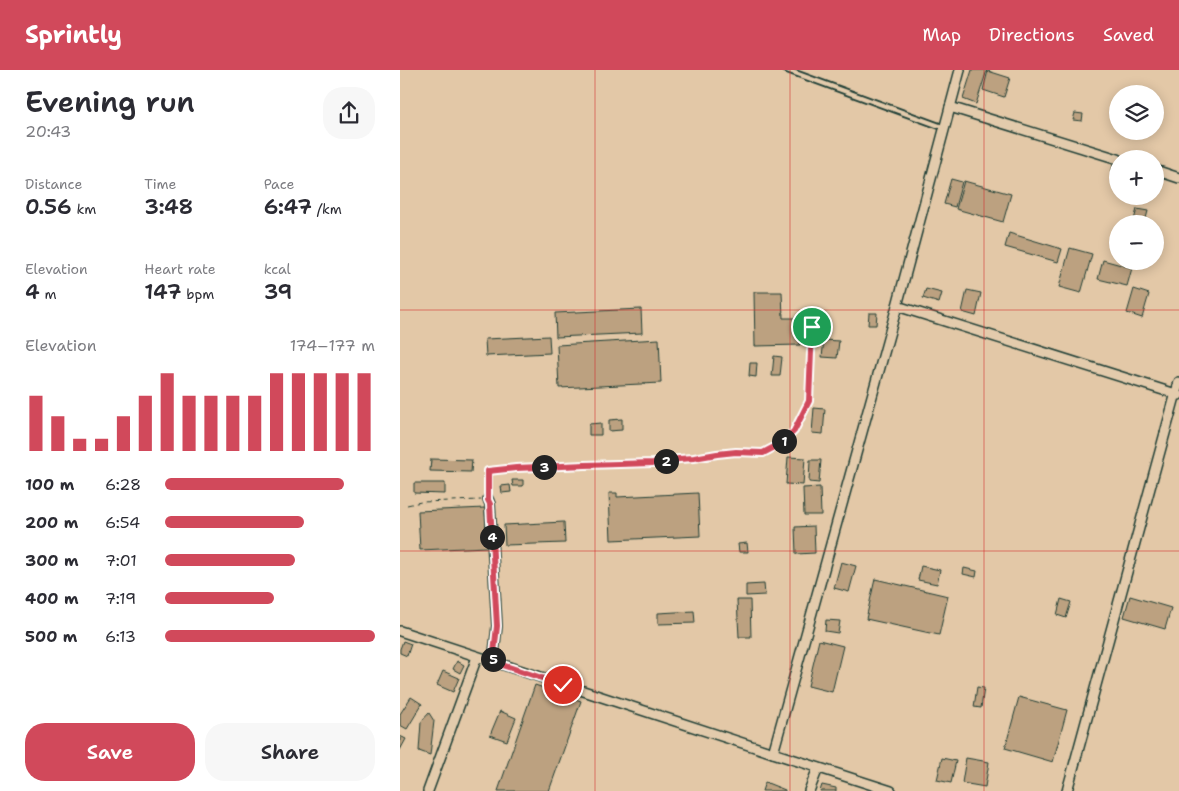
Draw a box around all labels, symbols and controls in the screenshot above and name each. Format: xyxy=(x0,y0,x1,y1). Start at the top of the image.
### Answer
text: Sprintly xyxy=(25,19,122,51)
text: Map xyxy=(923,23,961,47)
text: Directions xyxy=(989,23,1075,47)
text: Saved xyxy=(1103,23,1154,47)
text: Evening run xyxy=(25,83,195,121)
map controls xyxy=(1109,85,1164,270)
button: layers xyxy=(1109,85,1164,140)
button: share xyxy=(323,87,375,139)
text: 20:43 xyxy=(25,121,71,142)
button: + xyxy=(1109,150,1164,205)
text: Distance xyxy=(25,175,82,193)
text: Time xyxy=(144,175,176,193)
text: Pace xyxy=(264,175,294,193)
text: 0.56 xyxy=(25,193,72,221)
text: 3:48 xyxy=(144,193,193,221)
text: 6:47 xyxy=(264,193,312,221)
text: km xyxy=(72,200,96,218)
text: /km xyxy=(312,200,342,218)
button: − xyxy=(1109,215,1164,270)
text: Elevation xyxy=(25,260,88,278)
text: Heart rate xyxy=(144,260,216,278)
text: kcal xyxy=(264,260,291,278)
text: 4 xyxy=(25,278,40,306)
text: 147 xyxy=(144,278,181,306)
text: 39 xyxy=(264,278,292,306)
text: m xyxy=(40,285,57,303)
text: bpm xyxy=(181,285,214,303)
pin xyxy=(791,306,833,348)
icon: arrive xyxy=(798,313,826,341)
text: Elevation xyxy=(25,335,97,356)
text: 174–177 m xyxy=(290,335,375,356)
pin: 1 xyxy=(772,428,796,454)
text: 1 xyxy=(781,432,788,450)
pin: 2 xyxy=(654,448,678,474)
text: 2 xyxy=(662,452,671,470)
pin: 3 xyxy=(532,454,556,480)
text: 3 xyxy=(540,458,549,476)
text: 100 m xyxy=(25,474,74,495)
text: 6:28 xyxy=(105,474,141,495)
text: 200 m xyxy=(25,512,78,533)
text: 6:54 xyxy=(105,512,140,533)
pin: 4 xyxy=(480,524,504,550)
text: 4 xyxy=(488,528,497,546)
text: 300 m xyxy=(25,550,79,571)
text: 7:01 xyxy=(105,550,137,571)
text: 400 m xyxy=(25,588,79,609)
text: 7:19 xyxy=(105,588,136,609)
text: 500 m xyxy=(25,626,77,647)
text: 6:13 xyxy=(105,626,136,647)
pin: 5 xyxy=(480,646,506,672)
text: 5 xyxy=(489,650,498,668)
pin xyxy=(542,664,584,706)
icon: check xyxy=(549,671,577,699)
button: Save xyxy=(25,723,195,781)
button: Share xyxy=(205,723,375,781)

